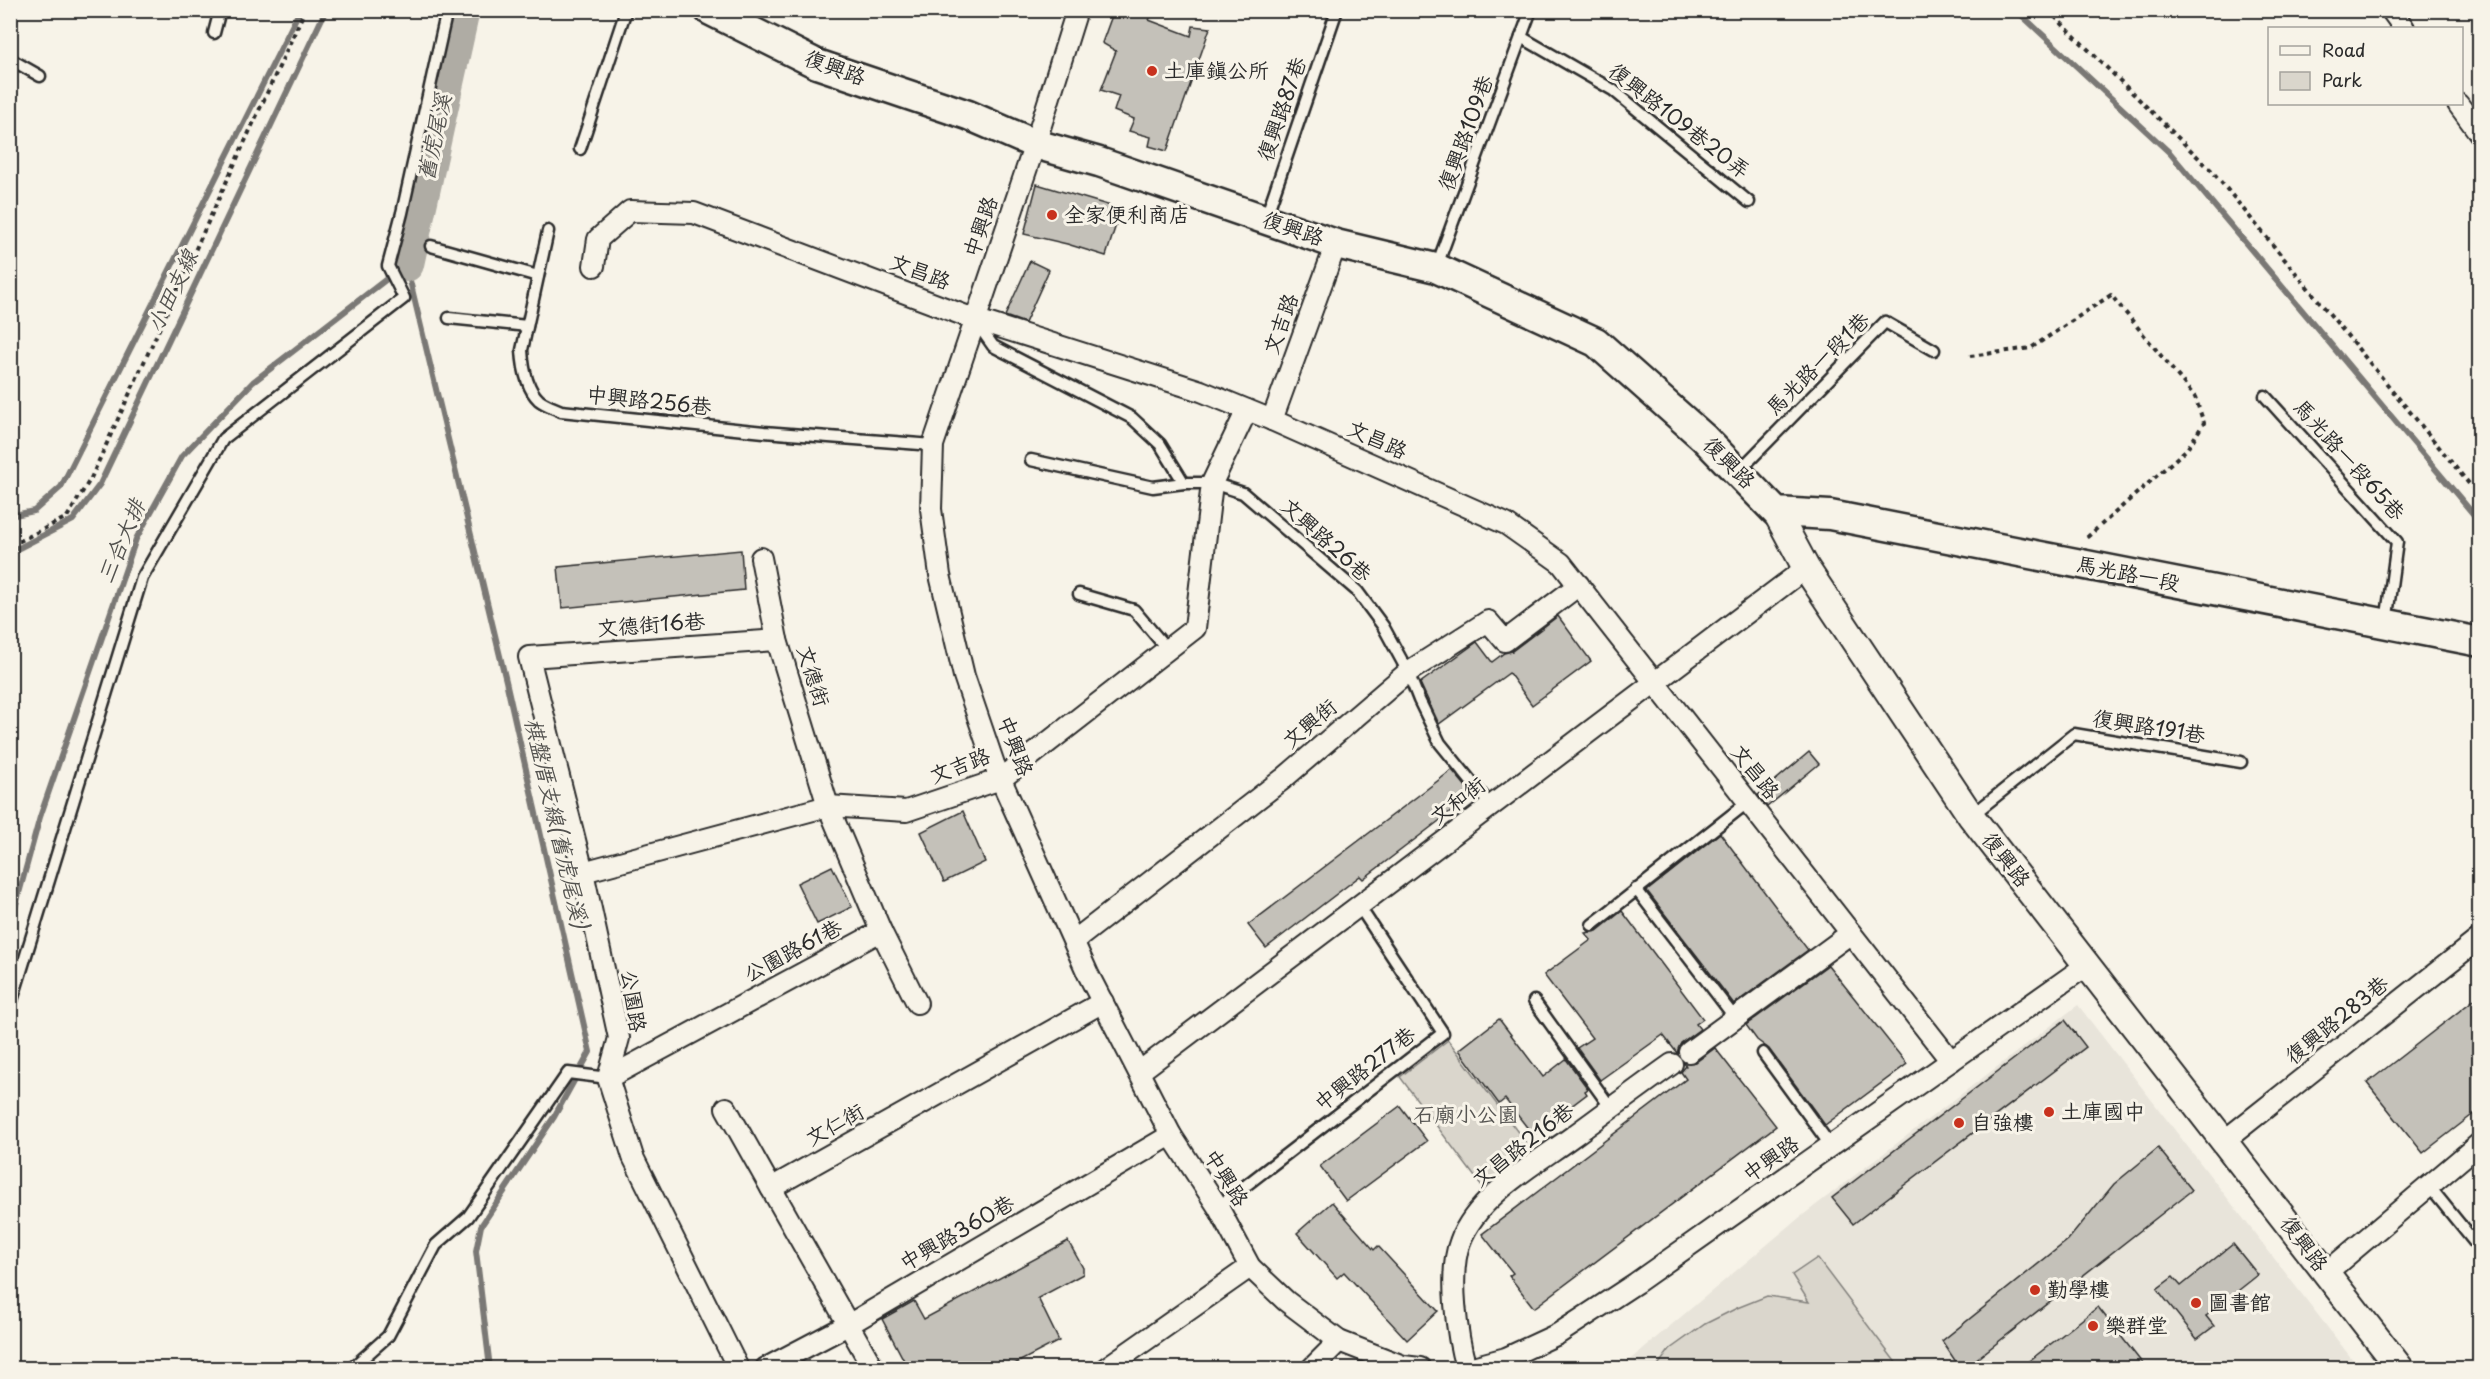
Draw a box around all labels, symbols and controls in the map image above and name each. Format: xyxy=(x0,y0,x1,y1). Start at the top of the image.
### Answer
legend xyxy=(2268,27,2463,105)
text: Road xyxy=(2322,36,2366,63)
street label: 復興路 xyxy=(801,40,871,92)
street label: 復興路87巷 xyxy=(1247,52,1313,165)
place label: 土庫鎮公所 xyxy=(1164,53,1269,85)
street label: 復興路109巷20弄 xyxy=(1603,54,1758,185)
marker: 土庫鎮公所 xyxy=(1145,64,1159,78)
text: Park xyxy=(2322,66,2362,93)
street label: 復興路109巷 xyxy=(1428,70,1500,195)
water label: 舊虎尾溪 xyxy=(407,89,458,183)
street label: 中興路 xyxy=(954,191,1004,261)
place label: 全家便利商店 xyxy=(1064,197,1190,229)
street label: 復興路 xyxy=(1259,202,1329,252)
marker: 全家便利商店 xyxy=(1045,208,1059,222)
water label: 小田支線 xyxy=(137,243,205,337)
street label: 文昌路 xyxy=(886,244,956,296)
street label: 文吉路 xyxy=(1253,288,1305,358)
street label: 馬光路一段1巷 xyxy=(1757,303,1876,422)
street label: 中興路256巷 xyxy=(585,377,713,421)
street label: 馬光路一段65巷 xyxy=(2287,391,2414,526)
street label: 文昌路 xyxy=(1343,411,1413,466)
street label: 復興路 xyxy=(1697,428,1764,495)
street label: 文興路26巷 xyxy=(1275,489,1380,588)
water label: 三合大排 xyxy=(87,492,153,587)
street label: 馬光路一段 xyxy=(2074,546,2183,598)
street label: 文德街16巷 xyxy=(596,603,706,643)
street label: 文德街 xyxy=(790,641,839,710)
street label: 文興街 xyxy=(1274,690,1343,755)
street label: 復興路191巷 xyxy=(2091,700,2208,750)
street label: 中興路 xyxy=(991,710,1043,780)
water label: 棋盤厝支線(舊虎尾溪) xyxy=(518,714,599,933)
street label: 文昌路 xyxy=(1725,736,1789,805)
street label: 文吉路 xyxy=(924,738,994,790)
street label: 文和街 xyxy=(1422,768,1492,831)
street label: 復興路 xyxy=(1976,824,2040,893)
street label: 公園路61巷 xyxy=(737,910,847,989)
street label: 公園路 xyxy=(614,967,656,1034)
street label: 復興路283巷 xyxy=(2277,967,2395,1070)
street label: 中興路277巷 xyxy=(1306,1017,1421,1117)
street label: 文昌路216巷 xyxy=(1464,1093,1580,1194)
street label: 文仁街 xyxy=(799,1094,869,1153)
place label: 土庫國中 xyxy=(2061,1094,2145,1126)
park label: 石廟小公園 xyxy=(1414,1097,1519,1129)
place label: 自強樓 xyxy=(1971,1105,2034,1137)
marker: 土庫國中 xyxy=(2042,1105,2056,1119)
marker: 自強樓 xyxy=(1952,1116,1966,1130)
street label: 中興路 xyxy=(1735,1126,1805,1189)
street label: 中興路 xyxy=(1197,1142,1258,1212)
street label: 中興路360巷 xyxy=(893,1185,1019,1277)
street label: 復興路 xyxy=(2274,1208,2337,1278)
place label: 勤學樓 xyxy=(2047,1272,2110,1304)
marker: 勤學樓 xyxy=(2028,1283,2042,1297)
place label: 圖書館 xyxy=(2208,1285,2271,1317)
marker: 圖書館 xyxy=(2189,1296,2203,1310)
place label: 樂群堂 xyxy=(2105,1308,2168,1340)
marker: 樂群堂 xyxy=(2086,1319,2100,1333)

